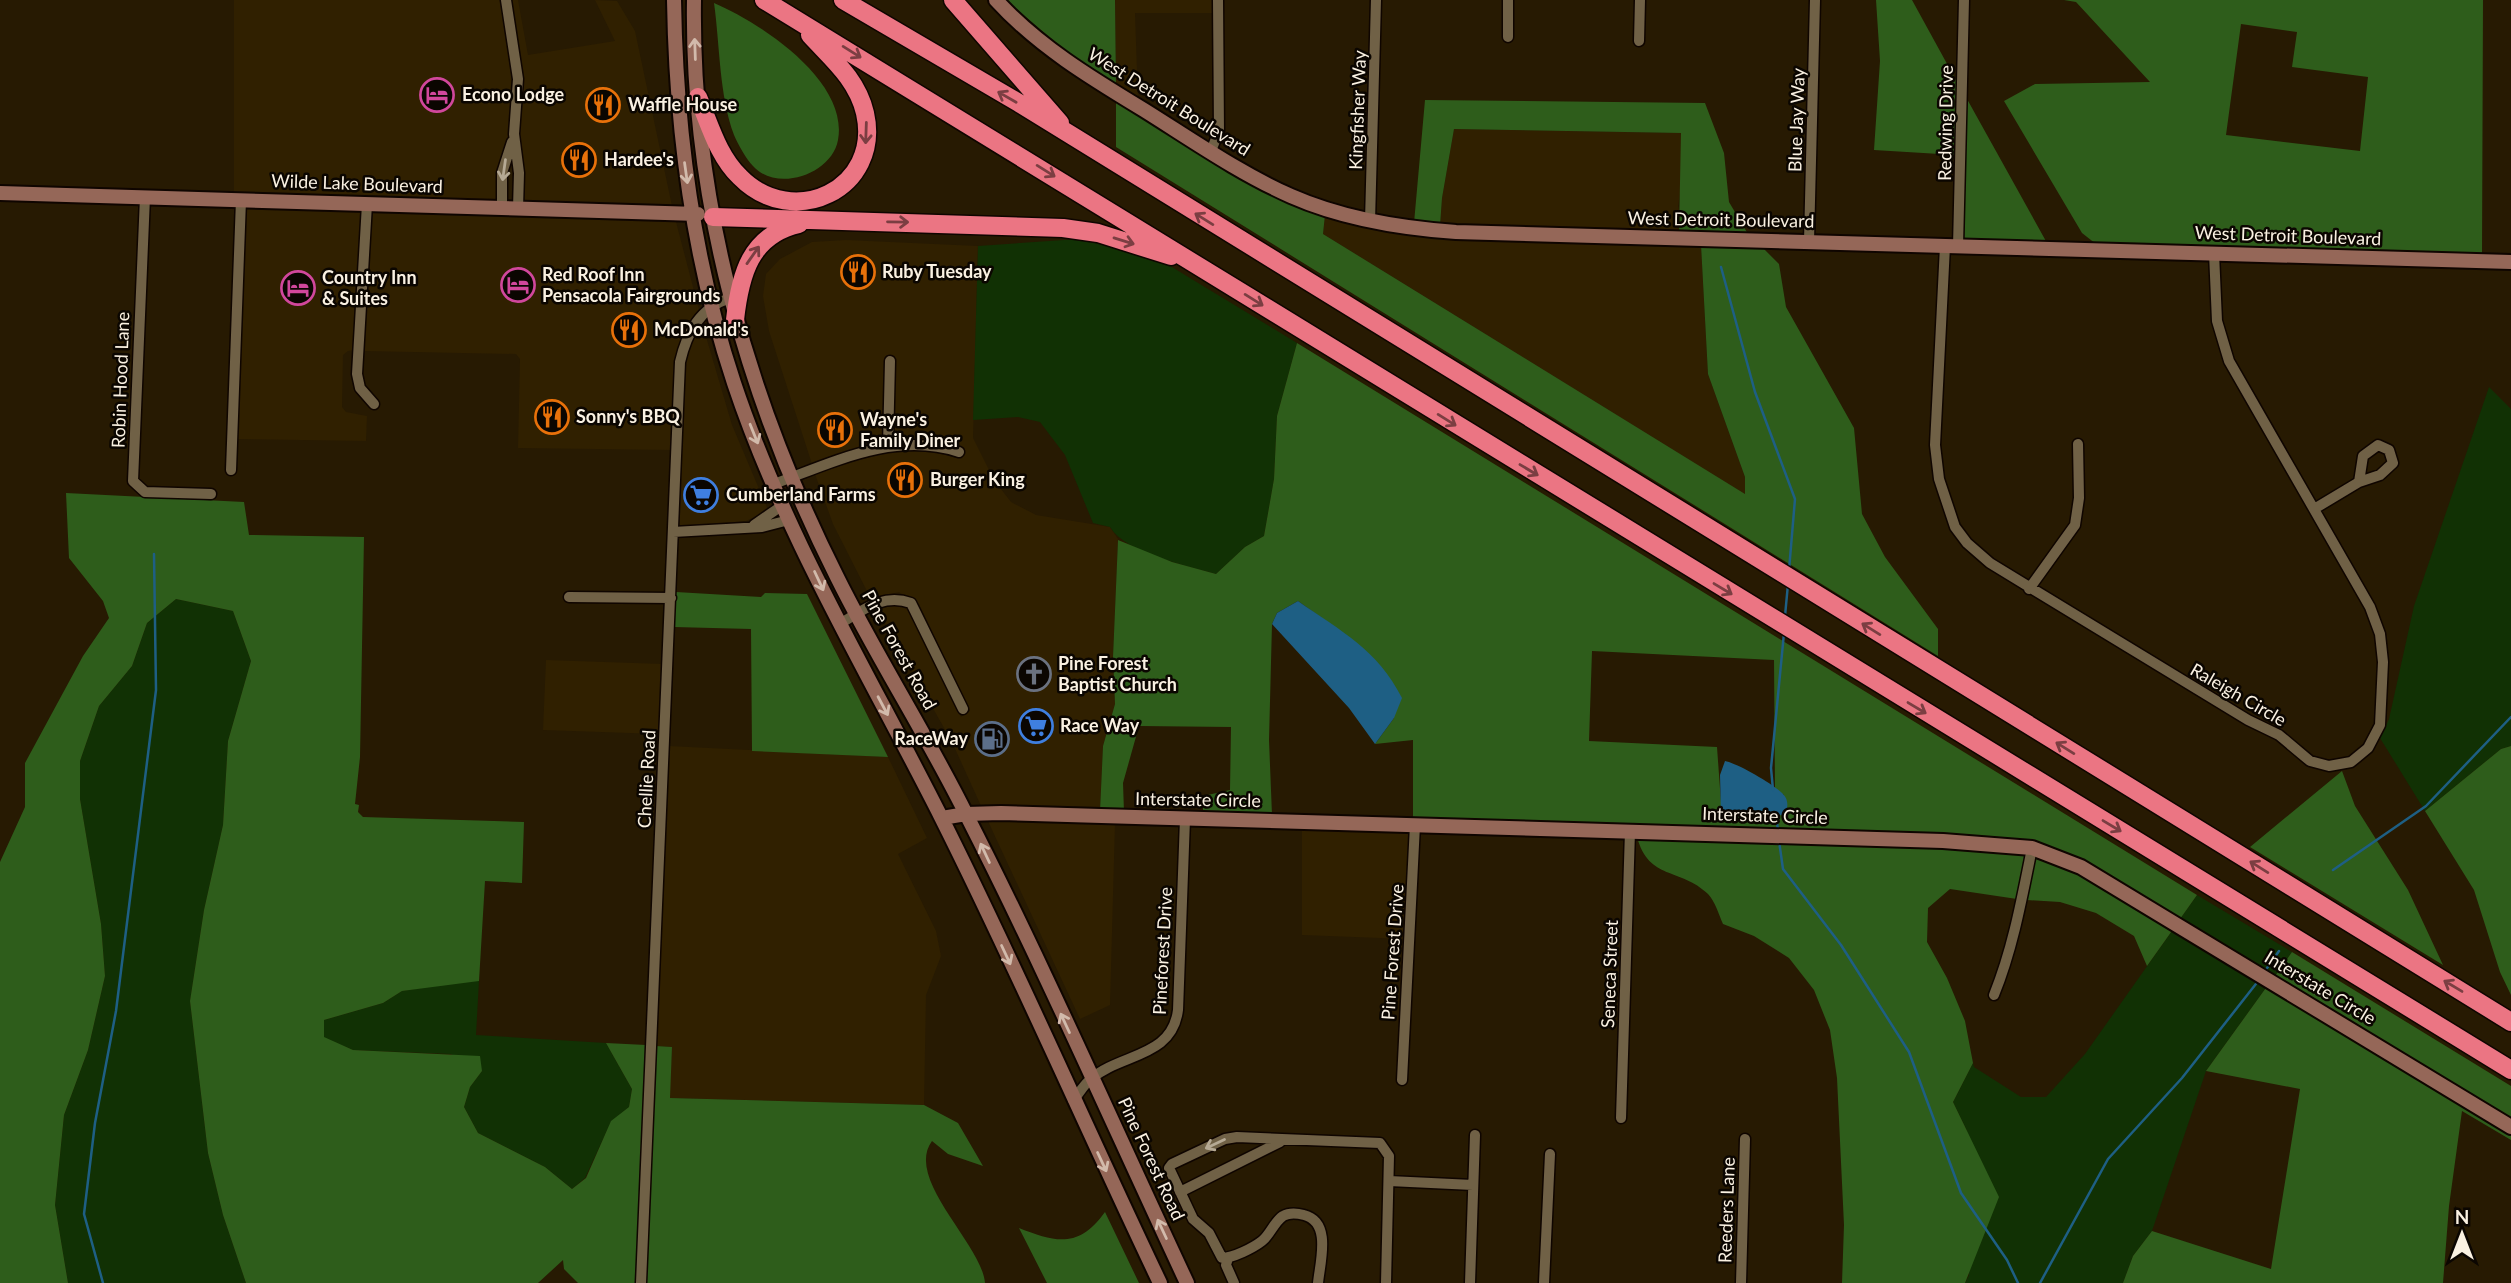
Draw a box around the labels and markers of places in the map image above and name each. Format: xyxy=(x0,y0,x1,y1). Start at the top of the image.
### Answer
hotel icon: Econo Lodge xyxy=(418,76,456,114)
place label: Econo Lodge xyxy=(462,83,564,105)
restaurant icon: Waffle House xyxy=(584,86,622,124)
place label: Waffle House xyxy=(628,93,738,115)
restaurant icon: Hardee's xyxy=(560,141,598,179)
place label: Hardee's xyxy=(604,148,674,170)
restaurant icon: Ruby Tuesday xyxy=(839,253,877,291)
place label: Ruby Tuesday xyxy=(882,260,992,282)
place label: Red Roof Inn Pensacola Fairgrounds xyxy=(542,263,720,306)
place label: Country Inn & Suites xyxy=(322,266,417,309)
hotel icon: Red Roof Inn Pensacola Fairgrounds xyxy=(499,266,537,304)
hotel icon: Country Inn & Suites xyxy=(279,269,317,307)
restaurant icon: McDonald's xyxy=(610,311,648,349)
place label: McDonald's xyxy=(654,318,749,340)
restaurant icon: Sonny's BBQ xyxy=(533,398,571,436)
place label: Sonny's BBQ xyxy=(576,405,680,427)
place label: Wayne's Family Diner xyxy=(860,408,961,451)
restaurant icon: Wayne's Family Diner xyxy=(816,411,854,449)
restaurant icon: Burger King xyxy=(886,461,924,499)
place label: Burger King xyxy=(930,468,1025,490)
supermarket icon: Cumberland Farms xyxy=(682,476,720,514)
place label: Cumberland Farms xyxy=(726,483,876,505)
place label: Pine Forest Baptist Church xyxy=(1058,652,1177,695)
church icon: Pine Forest Baptist Church xyxy=(1015,655,1053,693)
supermarket icon: Race Way xyxy=(1017,707,1055,745)
place label: Race Way xyxy=(1060,714,1140,736)
fuel station icon: RaceWay xyxy=(973,720,1011,758)
place label: RaceWay xyxy=(894,727,968,749)

